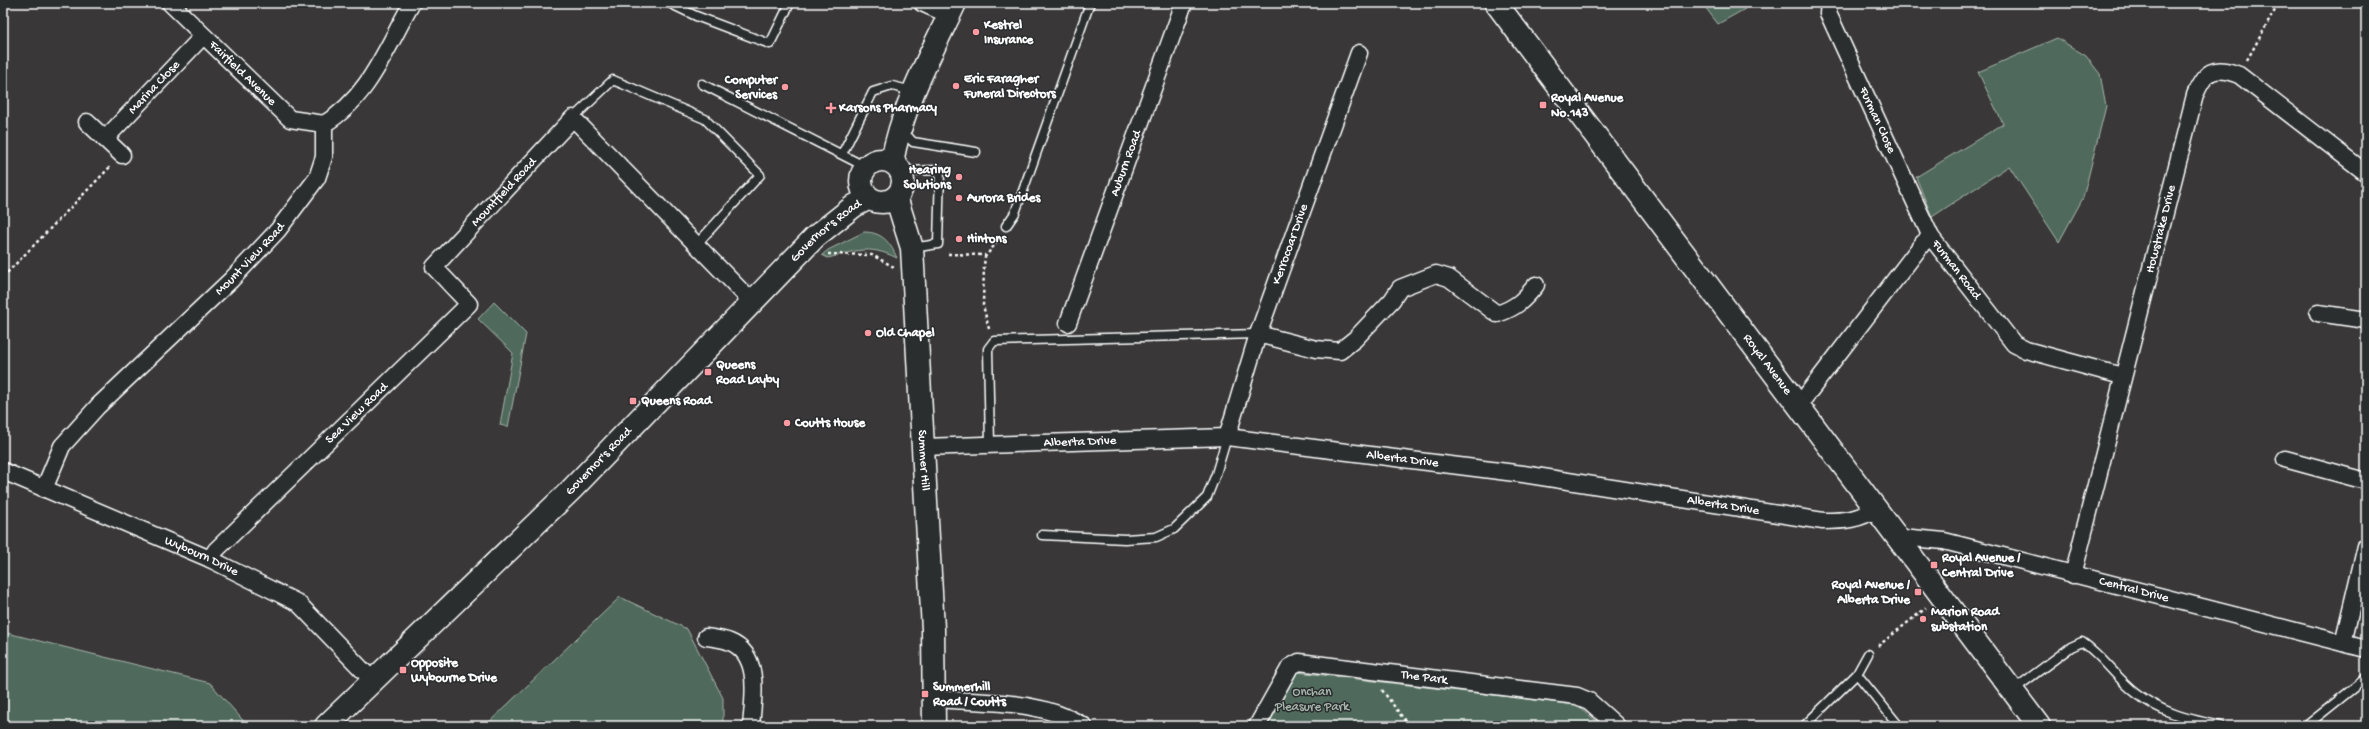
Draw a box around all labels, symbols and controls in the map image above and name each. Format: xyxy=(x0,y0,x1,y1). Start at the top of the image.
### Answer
place label: Kestrel Insurance xyxy=(983,18,1035,48)
marker: Kestrel Insurance xyxy=(971,27,981,37)
street label: Fairfield Avenue xyxy=(205,37,280,109)
street label: Marina Close xyxy=(125,57,183,117)
place label: Eric Faragher Funeral Directors xyxy=(963,72,1057,102)
place label: Computer Services xyxy=(724,73,778,103)
marker: Eric Faragher Funeral Directors xyxy=(951,81,961,91)
marker: Computer Services xyxy=(780,82,790,92)
street label: Furman Close xyxy=(1855,84,1899,156)
place label: Royal Avenue No.143 xyxy=(1550,91,1625,121)
marker: Royal Avenue No.143 xyxy=(1538,100,1548,110)
place label: Karsons Pharmacy xyxy=(838,101,937,116)
marker: Karsons Pharmacy xyxy=(826,103,836,113)
street label: Auburn Road xyxy=(1107,127,1145,198)
street label: Mountfield Road xyxy=(468,154,541,230)
place label: Hearing Solutions xyxy=(903,163,952,193)
marker: Hearing Solutions xyxy=(954,172,964,182)
street label: Howstrake Drive xyxy=(2143,183,2179,275)
place label: Aurora Brides xyxy=(966,191,1041,206)
marker: Aurora Brides xyxy=(954,193,964,203)
street label: Governor's Road xyxy=(787,195,865,265)
street label: Kerrocoar Drive xyxy=(1269,202,1312,286)
street label: Mount View Road xyxy=(212,219,289,299)
place label: Hintons xyxy=(967,232,1008,247)
marker: Hintons xyxy=(954,234,964,244)
street label: Furman Road xyxy=(1928,236,1985,304)
place label: Old Chapel xyxy=(876,326,935,342)
marker: Old Chapel xyxy=(863,328,873,338)
street label: Royal Avenue xyxy=(1740,331,1795,398)
place label: Queens Road Layby xyxy=(715,358,780,388)
marker: Queens Road Layby xyxy=(703,367,713,377)
street label: Sea View Road xyxy=(322,379,392,447)
place label: Queens Road xyxy=(641,394,713,409)
marker: Queens Road xyxy=(628,396,638,406)
place label: Coutts House xyxy=(794,416,866,431)
marker: Coutts House xyxy=(782,418,792,428)
street label: Governor's Road xyxy=(562,423,636,499)
street label: Summer Hill xyxy=(915,429,933,491)
street label: Alberta Drive xyxy=(1043,433,1117,451)
street label: Alberta Drive xyxy=(1365,447,1440,471)
street label: Alberta Drive xyxy=(1686,492,1760,518)
street label: Wybourn Drive xyxy=(162,533,241,580)
place label: Royal Avenue / Central Drive xyxy=(1941,551,2021,581)
marker: Royal Avenue / Central Drive xyxy=(1929,560,1939,570)
street label: Central Drive xyxy=(2097,573,2171,606)
place label: Royal Avenue / Alberta Drive xyxy=(1831,578,1911,608)
marker: Royal Avenue / Alberta Drive xyxy=(1913,587,1923,597)
place label: Marion Road substation xyxy=(1931,605,2000,635)
marker: Marion Road substation xyxy=(1918,614,1928,624)
place label: Opposite Wybourne Drive xyxy=(410,656,498,686)
marker: Opposite Wybourne Drive xyxy=(398,665,408,675)
street label: The Park xyxy=(1399,667,1449,688)
place label: Summerhill Road / Coutts xyxy=(932,680,1007,710)
park label: Onchan Pleasure Park xyxy=(1274,685,1350,715)
marker: Summerhill Road / Coutts xyxy=(920,689,930,699)

